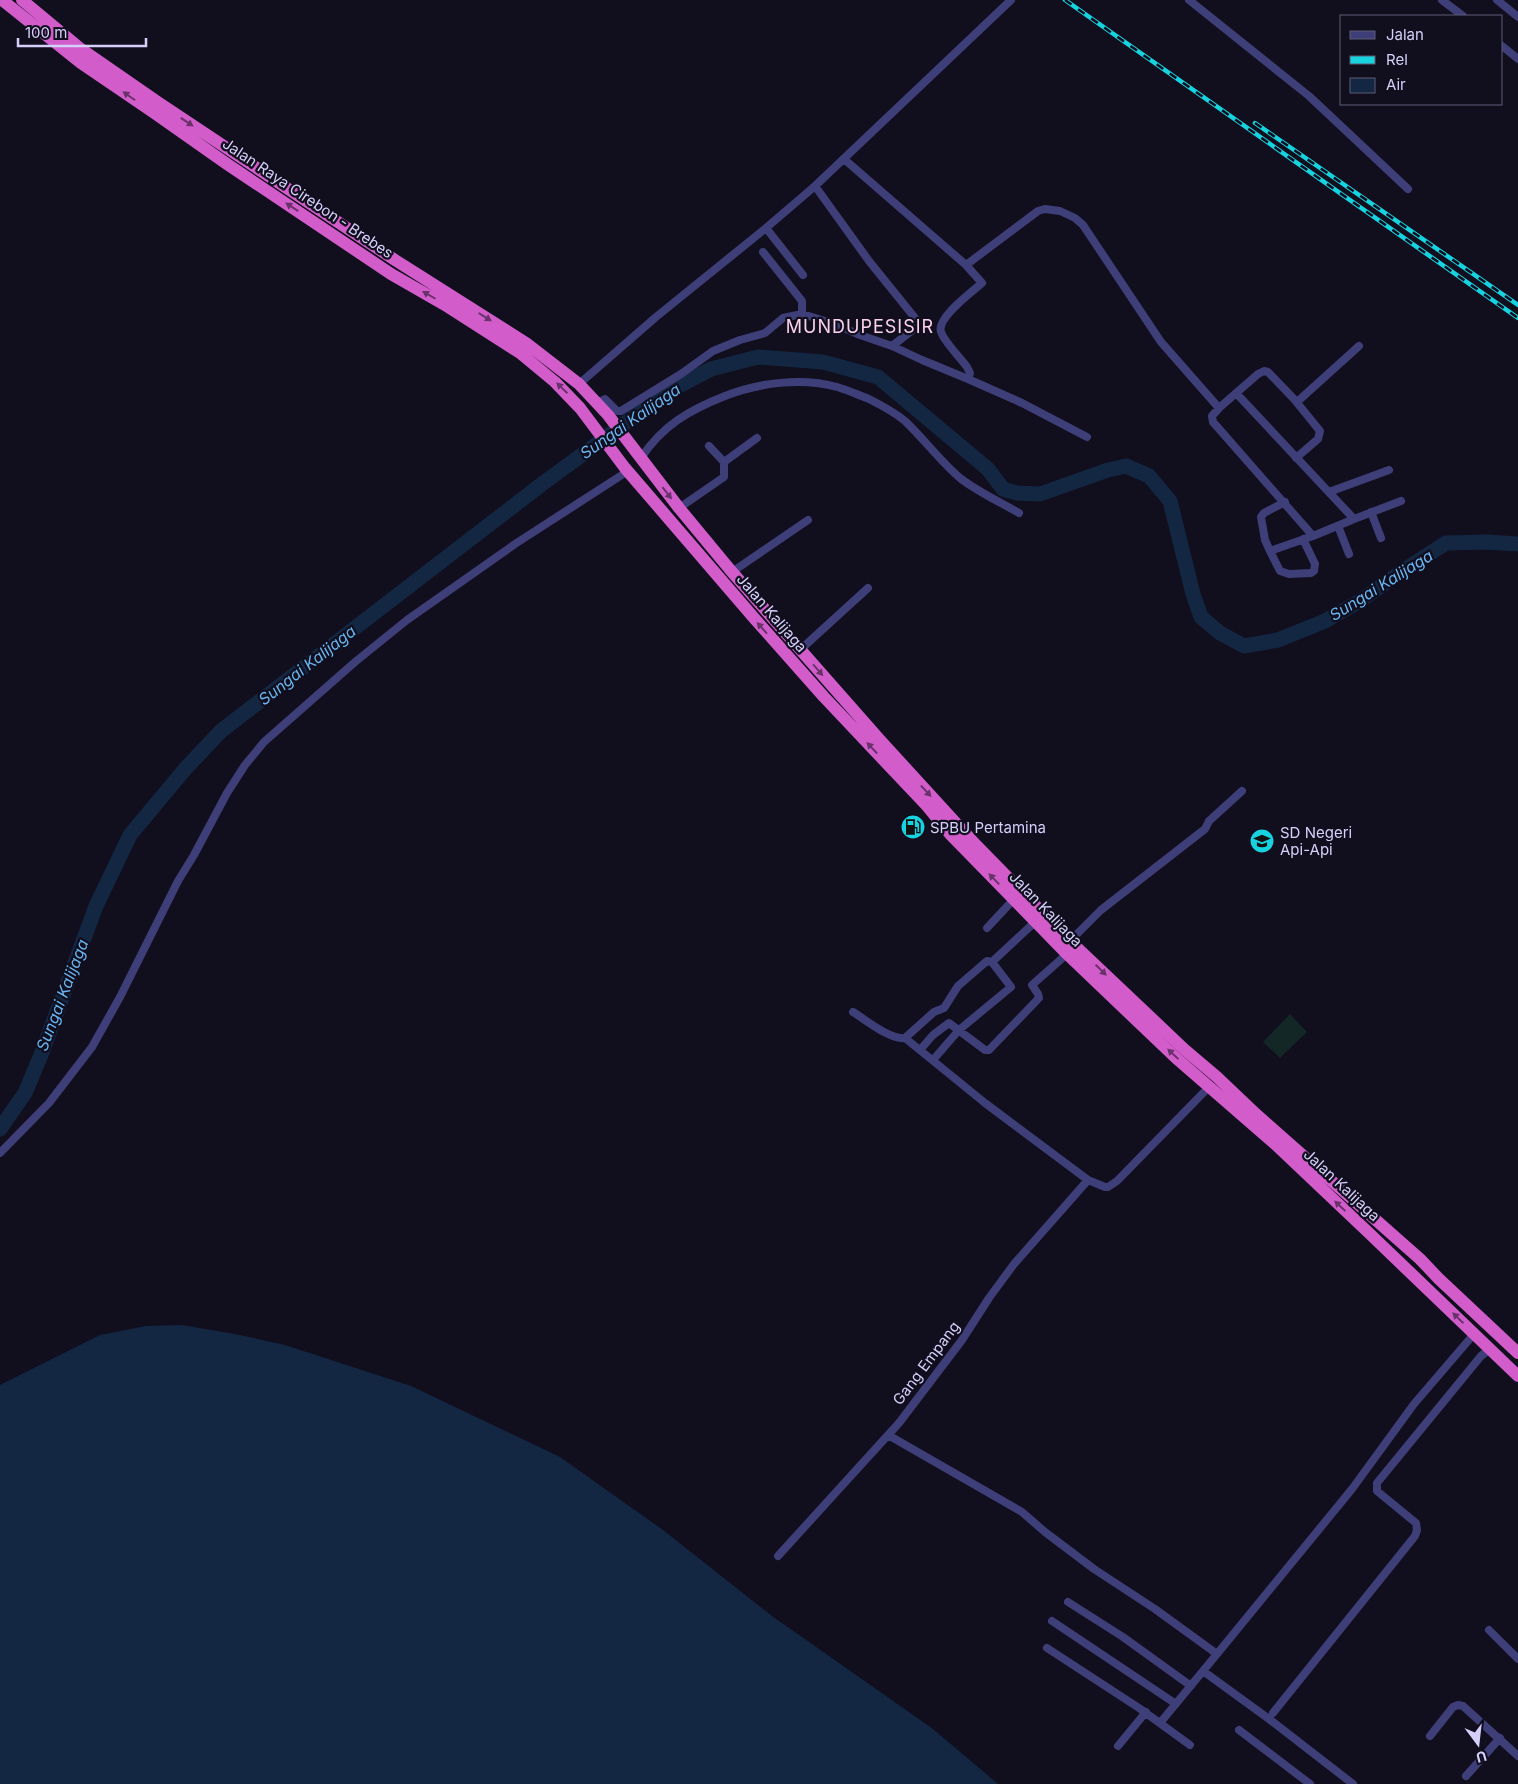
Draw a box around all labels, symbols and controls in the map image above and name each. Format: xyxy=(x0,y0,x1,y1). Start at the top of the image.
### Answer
scale bar xyxy=(18,15,145,47)
legend xyxy=(1340,15,1503,105)
text: 100 m xyxy=(25,23,67,42)
text: Jalan xyxy=(1386,25,1424,44)
text: Rel xyxy=(1386,50,1408,69)
text: Air xyxy=(1386,75,1406,94)
one-way arrow xyxy=(122,91,136,101)
one-way arrow xyxy=(181,117,194,127)
street label: Jalan Raya Cirebon - Brebes xyxy=(219,134,397,262)
one-way arrow xyxy=(285,203,299,212)
one-way arrow xyxy=(421,291,436,299)
one-way arrow xyxy=(478,312,491,321)
district label: MUNDUPESISIR xyxy=(786,316,934,337)
water label: Sungai Kalijaga xyxy=(576,379,684,463)
one-way arrow xyxy=(556,382,568,394)
one-way arrow xyxy=(662,486,673,499)
water label: Sungai Kalijaga xyxy=(1326,545,1437,625)
street label: Jalan Kalijaga xyxy=(733,570,811,656)
water label: Sungai Kalijaga xyxy=(254,621,360,709)
one-way arrow xyxy=(756,622,768,634)
one-way arrow xyxy=(812,663,824,675)
one-way arrow xyxy=(866,742,878,754)
one-way arrow xyxy=(920,784,932,796)
fuel station icon: SPBU Pertamina xyxy=(900,814,926,840)
place label: SPBU Pertamina xyxy=(930,818,1046,837)
place label: SD Negeri Api-Api xyxy=(1280,823,1352,859)
school or university icon: SD Negeri Api-Api xyxy=(1249,828,1275,854)
street label: Jalan Kalijaga xyxy=(1005,867,1087,951)
one-way arrow xyxy=(989,874,1001,886)
water label: Sungai Kalijaga xyxy=(31,936,93,1054)
one-way arrow xyxy=(1095,964,1107,976)
one-way arrow xyxy=(1167,1048,1179,1060)
street label: Jalan Kalijaga xyxy=(1300,1145,1384,1225)
one-way arrow xyxy=(1335,1200,1347,1212)
one-way arrow xyxy=(1452,1312,1464,1324)
street label: Gang Empang xyxy=(888,1317,964,1409)
north arrow xyxy=(1453,1719,1503,1769)
text: U xyxy=(1474,1748,1489,1767)

